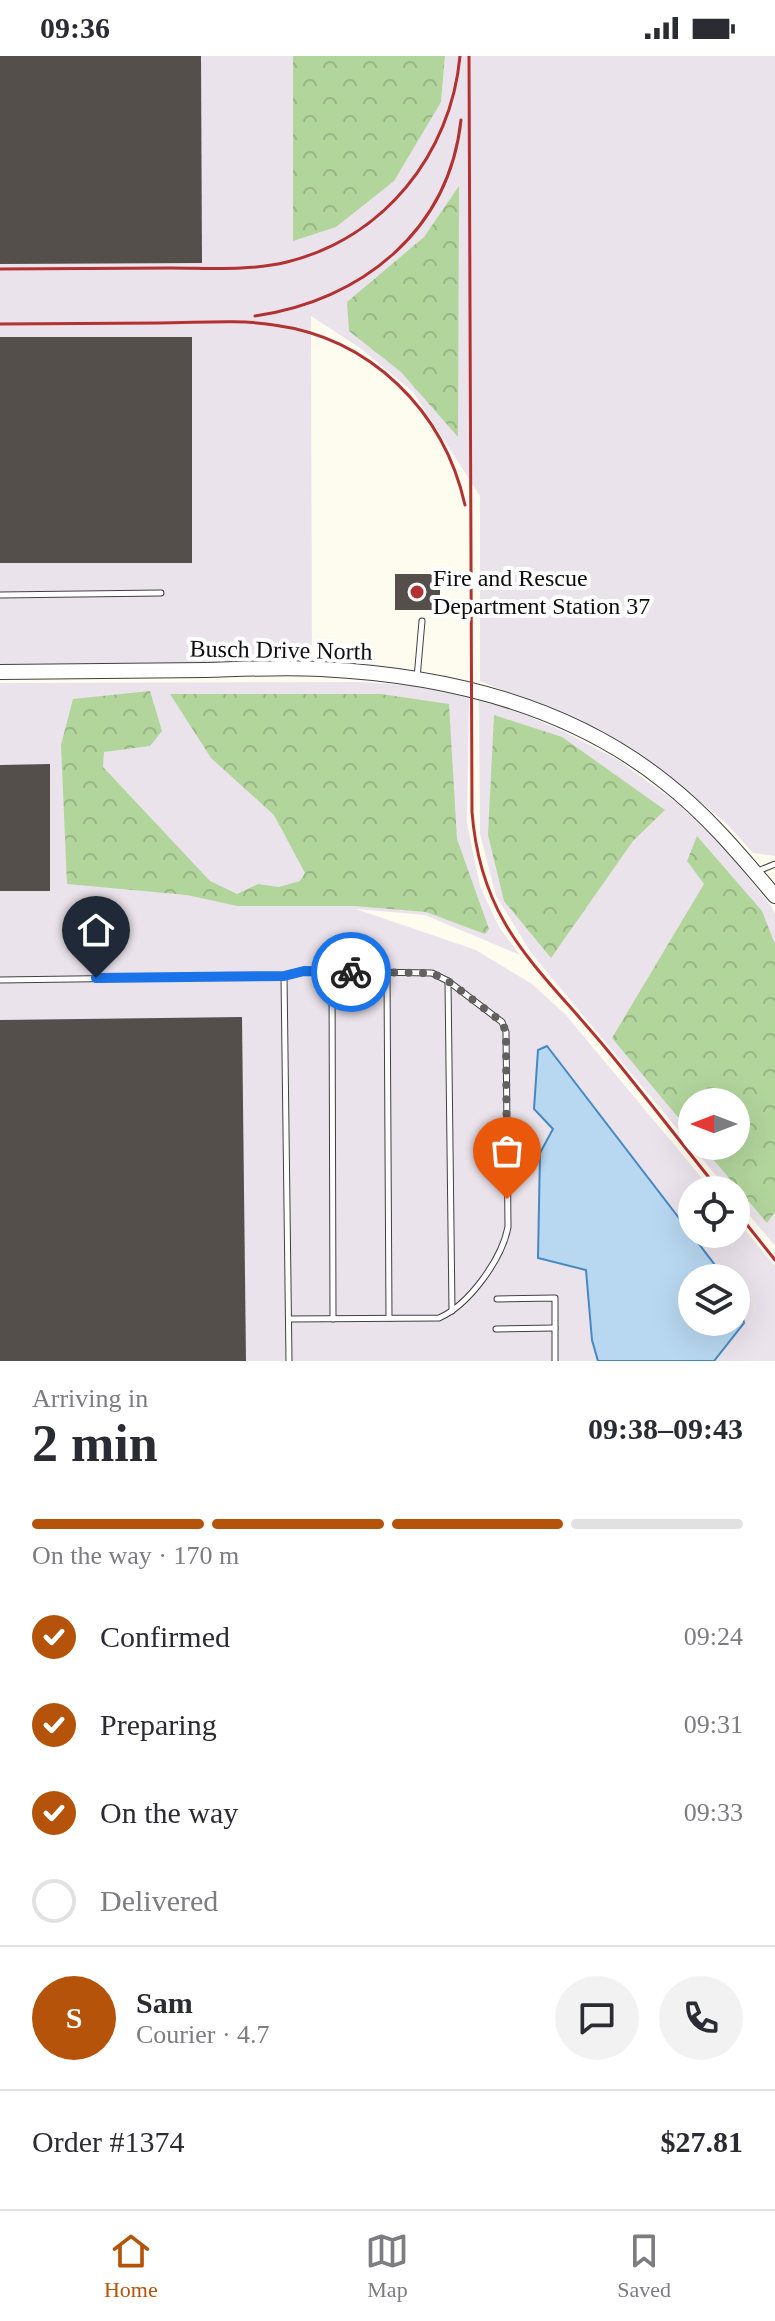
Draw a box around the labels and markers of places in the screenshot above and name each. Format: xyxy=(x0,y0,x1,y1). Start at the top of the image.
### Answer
place label: Fire and Rescue Department Station 37 xyxy=(433,565,650,619)
marker: Fire and Rescue Department Station 37 xyxy=(408,583,426,601)
pin xyxy=(62,896,130,978)
pin xyxy=(473,1117,541,1199)

